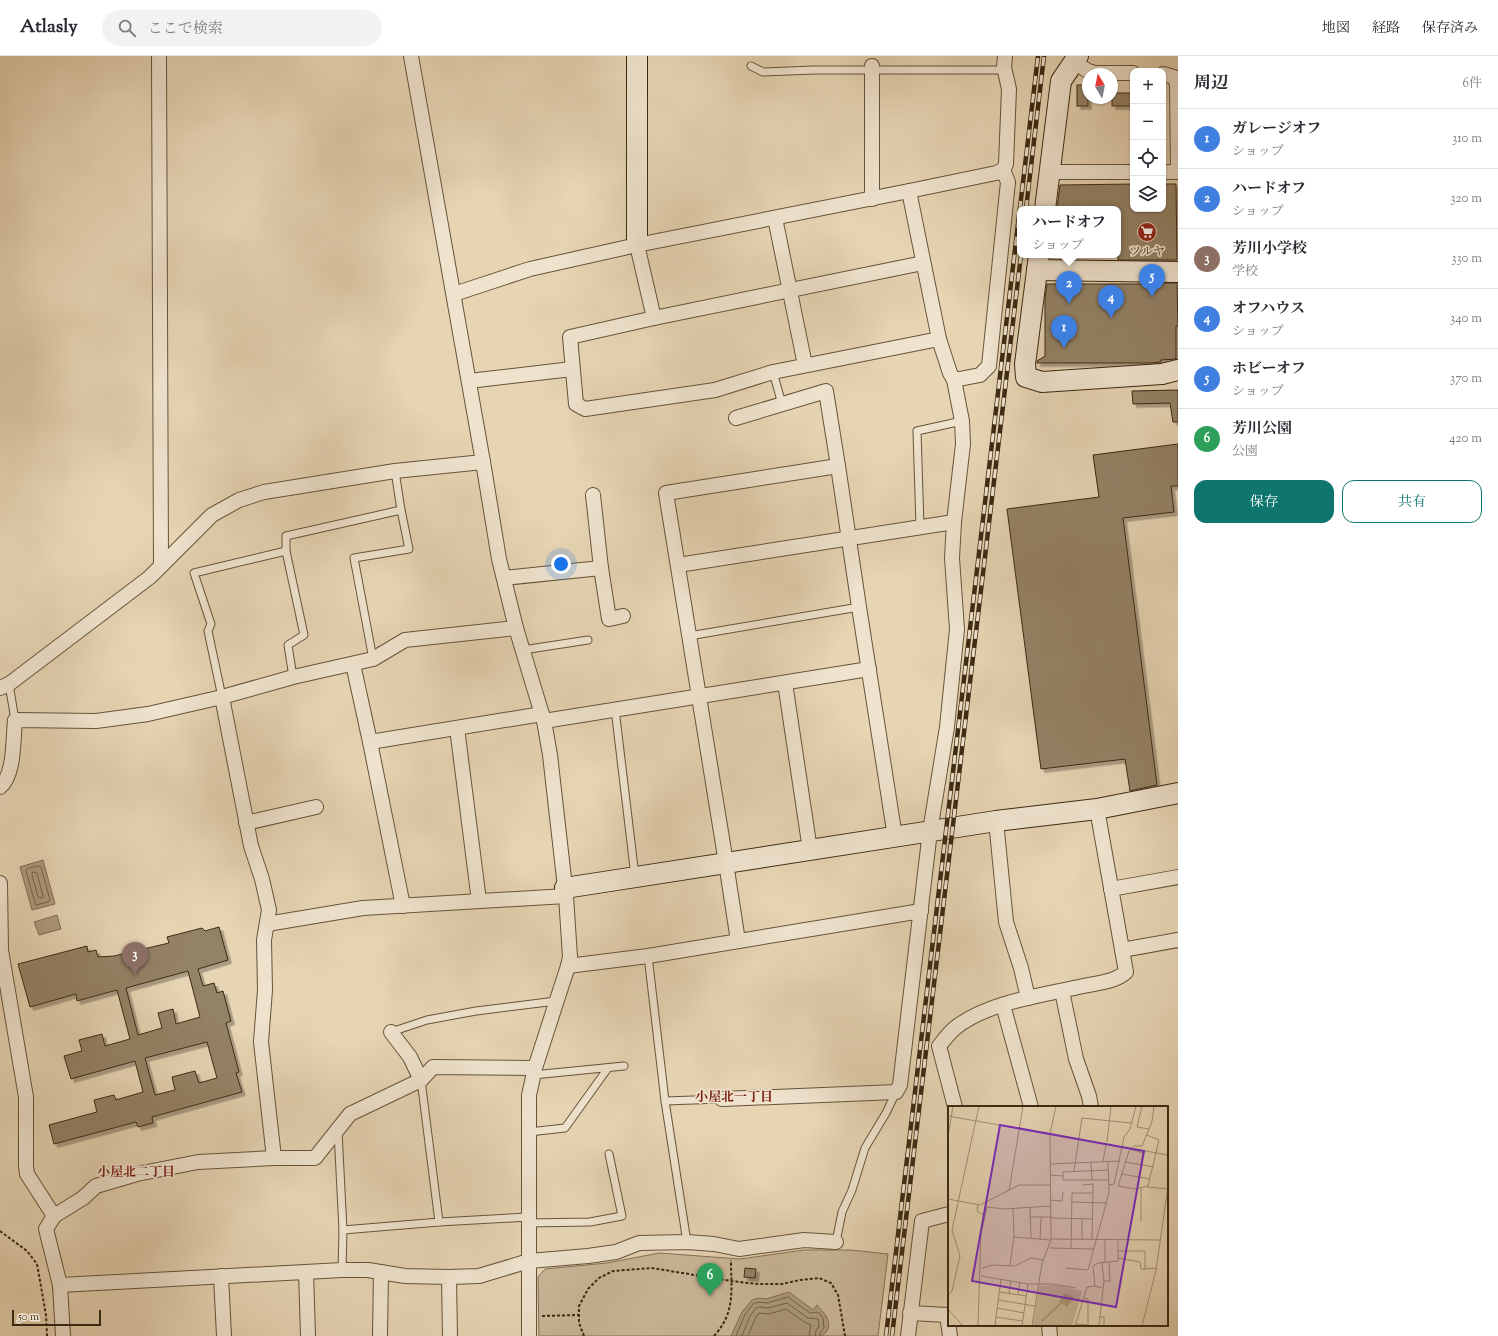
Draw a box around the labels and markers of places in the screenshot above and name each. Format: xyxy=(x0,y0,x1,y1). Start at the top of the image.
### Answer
supermarket icon: ツルヤ xyxy=(1136,221,1158,243)
place label: ツルヤ xyxy=(1129,243,1165,261)
pin: 5 xyxy=(1139,264,1165,297)
pin: 2 xyxy=(1056,271,1082,304)
pin: 4 xyxy=(1098,285,1124,318)
pin: 1 xyxy=(1051,315,1077,348)
pin: 3 xyxy=(122,942,148,975)
pin: 6 xyxy=(697,1263,723,1296)

